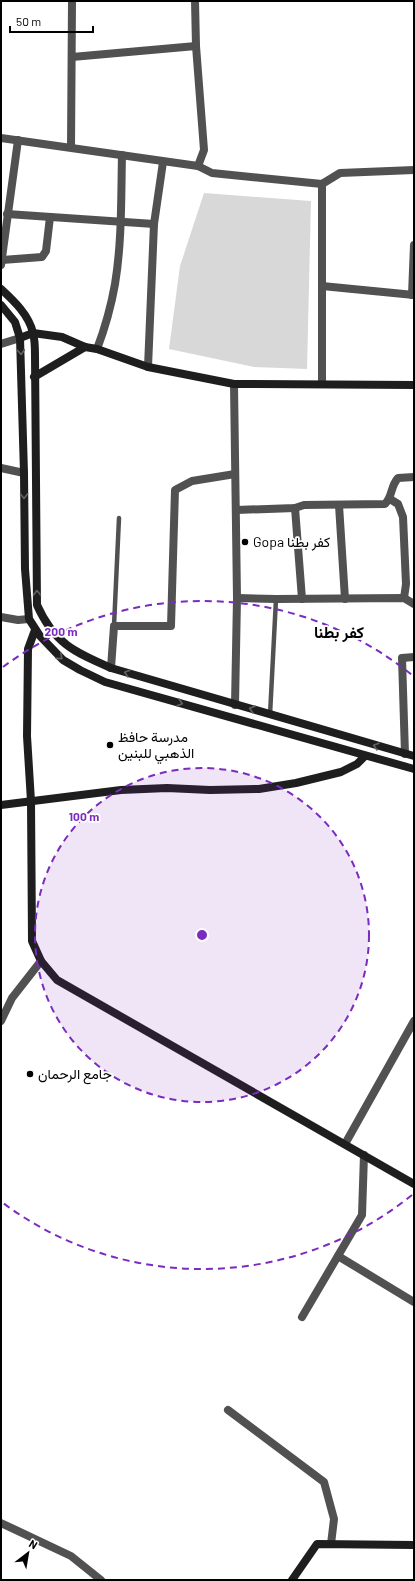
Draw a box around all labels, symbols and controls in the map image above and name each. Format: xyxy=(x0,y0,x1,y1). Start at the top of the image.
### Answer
scale bar xyxy=(10,8,93,34)
text: 50 m xyxy=(16,14,41,28)
one-way arrow xyxy=(17,349,25,355)
one-way arrow xyxy=(20,493,28,499)
place label: Gopa كفر بطنا xyxy=(253,533,330,551)
marker: Gopa كفر بطنا xyxy=(240,537,250,547)
one-way arrow xyxy=(32,590,41,596)
district label: كفر بطنا xyxy=(314,622,364,643)
text: 200 m xyxy=(45,624,77,638)
one-way arrow xyxy=(55,652,63,659)
one-way arrow xyxy=(124,669,131,678)
one-way arrow xyxy=(176,698,183,707)
one-way arrow xyxy=(248,706,255,714)
place label: مدرسة حافظ الذهبي للبنين xyxy=(118,728,194,765)
marker: مدرسة حافظ الذهبي للبنين xyxy=(105,740,115,750)
one-way arrow xyxy=(373,742,380,751)
text: 100 m xyxy=(69,809,99,823)
centre of rings xyxy=(195,928,209,942)
place label: جامع الرحمان xyxy=(38,1065,112,1085)
marker: جامع الرحمان xyxy=(25,1069,35,1079)
north arrow xyxy=(8,1533,48,1573)
text: N xyxy=(27,1537,40,1551)

